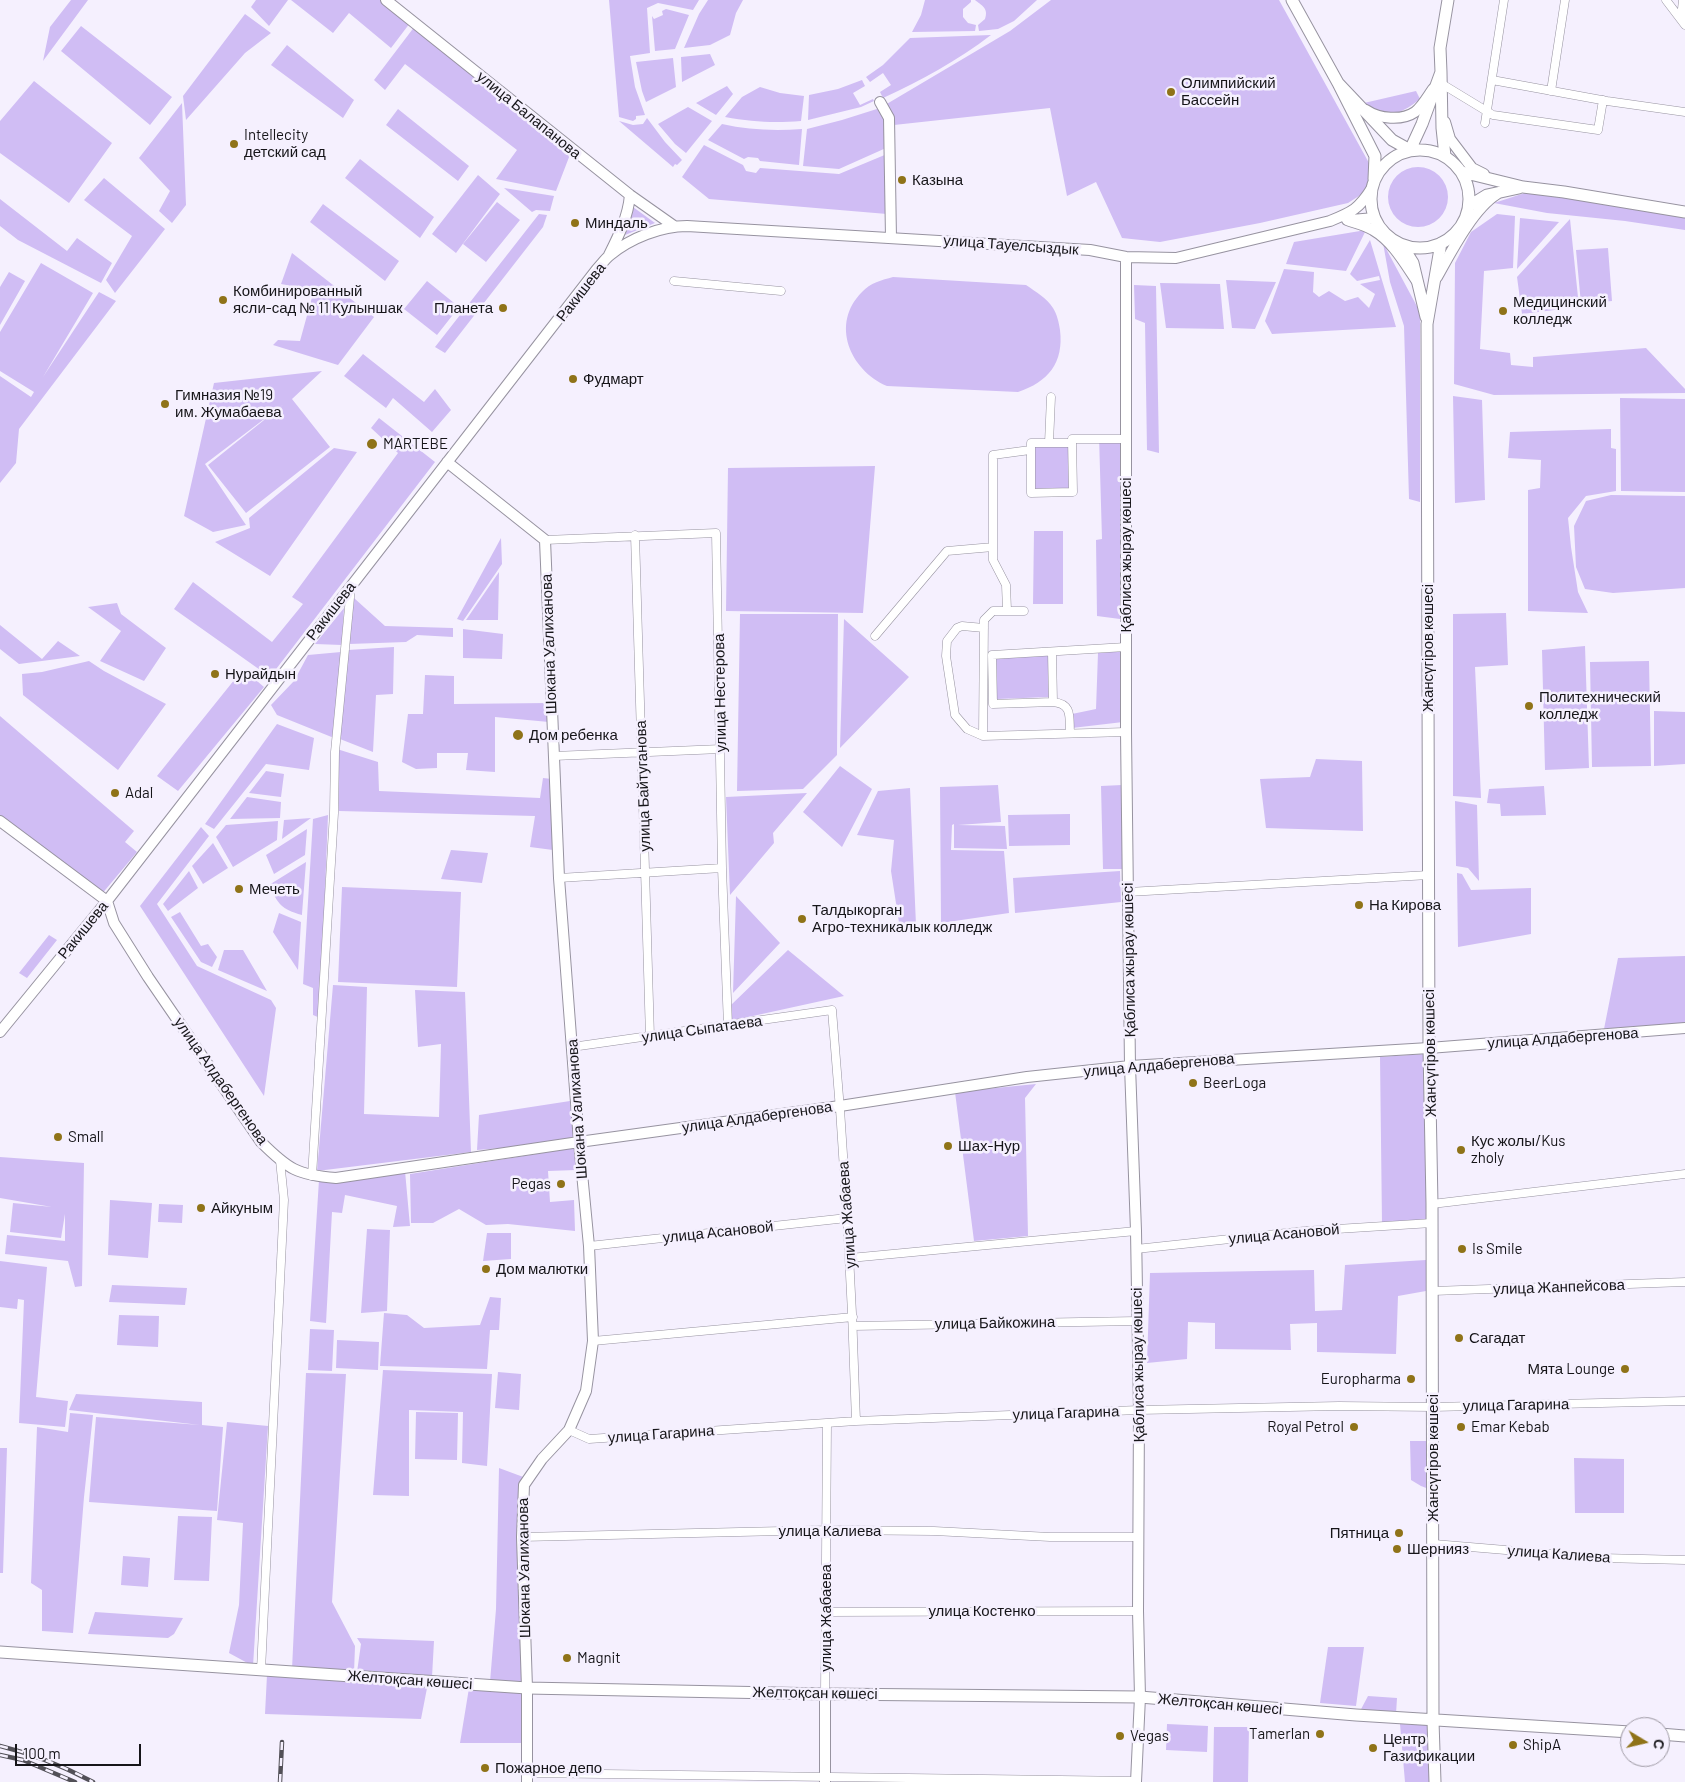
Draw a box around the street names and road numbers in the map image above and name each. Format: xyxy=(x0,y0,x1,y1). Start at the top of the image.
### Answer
street label: улица Балапанова xyxy=(473,67,585,163)
street label: улица Тауелсыздык xyxy=(943,231,1079,259)
street label: Ракишева xyxy=(553,259,609,325)
street label: Қаблиса жырау көшесі xyxy=(1117,478,1135,632)
street label: Шокана Уалиханова xyxy=(538,574,560,714)
street label: Ракишева xyxy=(303,578,359,644)
street label: Жансүгіров көшесі xyxy=(1419,584,1437,712)
street label: улица Нестерова xyxy=(710,633,730,753)
street label: улица Байтуганова xyxy=(632,720,654,852)
street label: Қаблиса жырау көшесі xyxy=(1119,882,1139,1038)
street label: Ракишева xyxy=(54,897,112,963)
street label: Жансүгіров көшесі xyxy=(1420,989,1440,1117)
street label: улица Сыпатаева xyxy=(641,1012,763,1046)
street label: улица Алдабергенова xyxy=(170,1014,272,1148)
street label: улица Алдабергенова xyxy=(1487,1024,1639,1052)
street label: Шокана Уалиханова xyxy=(563,1038,591,1180)
street label: улица Алдабергенова xyxy=(1083,1049,1235,1081)
street label: улица Алдабергенова xyxy=(681,1098,833,1136)
street label: улица Жабаева xyxy=(834,1161,860,1269)
street label: улица Асановой xyxy=(662,1217,774,1247)
street label: улица Асановой xyxy=(1228,1220,1340,1248)
street label: улица Жанпейсова xyxy=(1493,1276,1625,1298)
street label: Қаблиса жырау көшесі xyxy=(1128,1287,1148,1443)
street label: улица Байкожина xyxy=(934,1313,1056,1333)
street label: Жансүгіров көшесі xyxy=(1424,1394,1442,1522)
street label: улица Гагарина xyxy=(1463,1395,1569,1415)
street label: улица Гагарина xyxy=(1012,1402,1120,1424)
street label: улица Гагарина xyxy=(607,1421,715,1447)
street label: Шокана Уалиханова xyxy=(514,1498,534,1638)
street label: улица Калиева xyxy=(779,1522,881,1540)
street label: улица Калиева xyxy=(1507,1541,1611,1567)
street label: улица Жабаева xyxy=(817,1564,835,1672)
street label: улица Костенко xyxy=(928,1602,1036,1620)
street label: Желтоқсан көшесі xyxy=(347,1667,473,1693)
street label: Желтоқсан көшесі xyxy=(752,1683,878,1703)
street label: Желтоқсан көшесі xyxy=(1157,1690,1283,1718)

